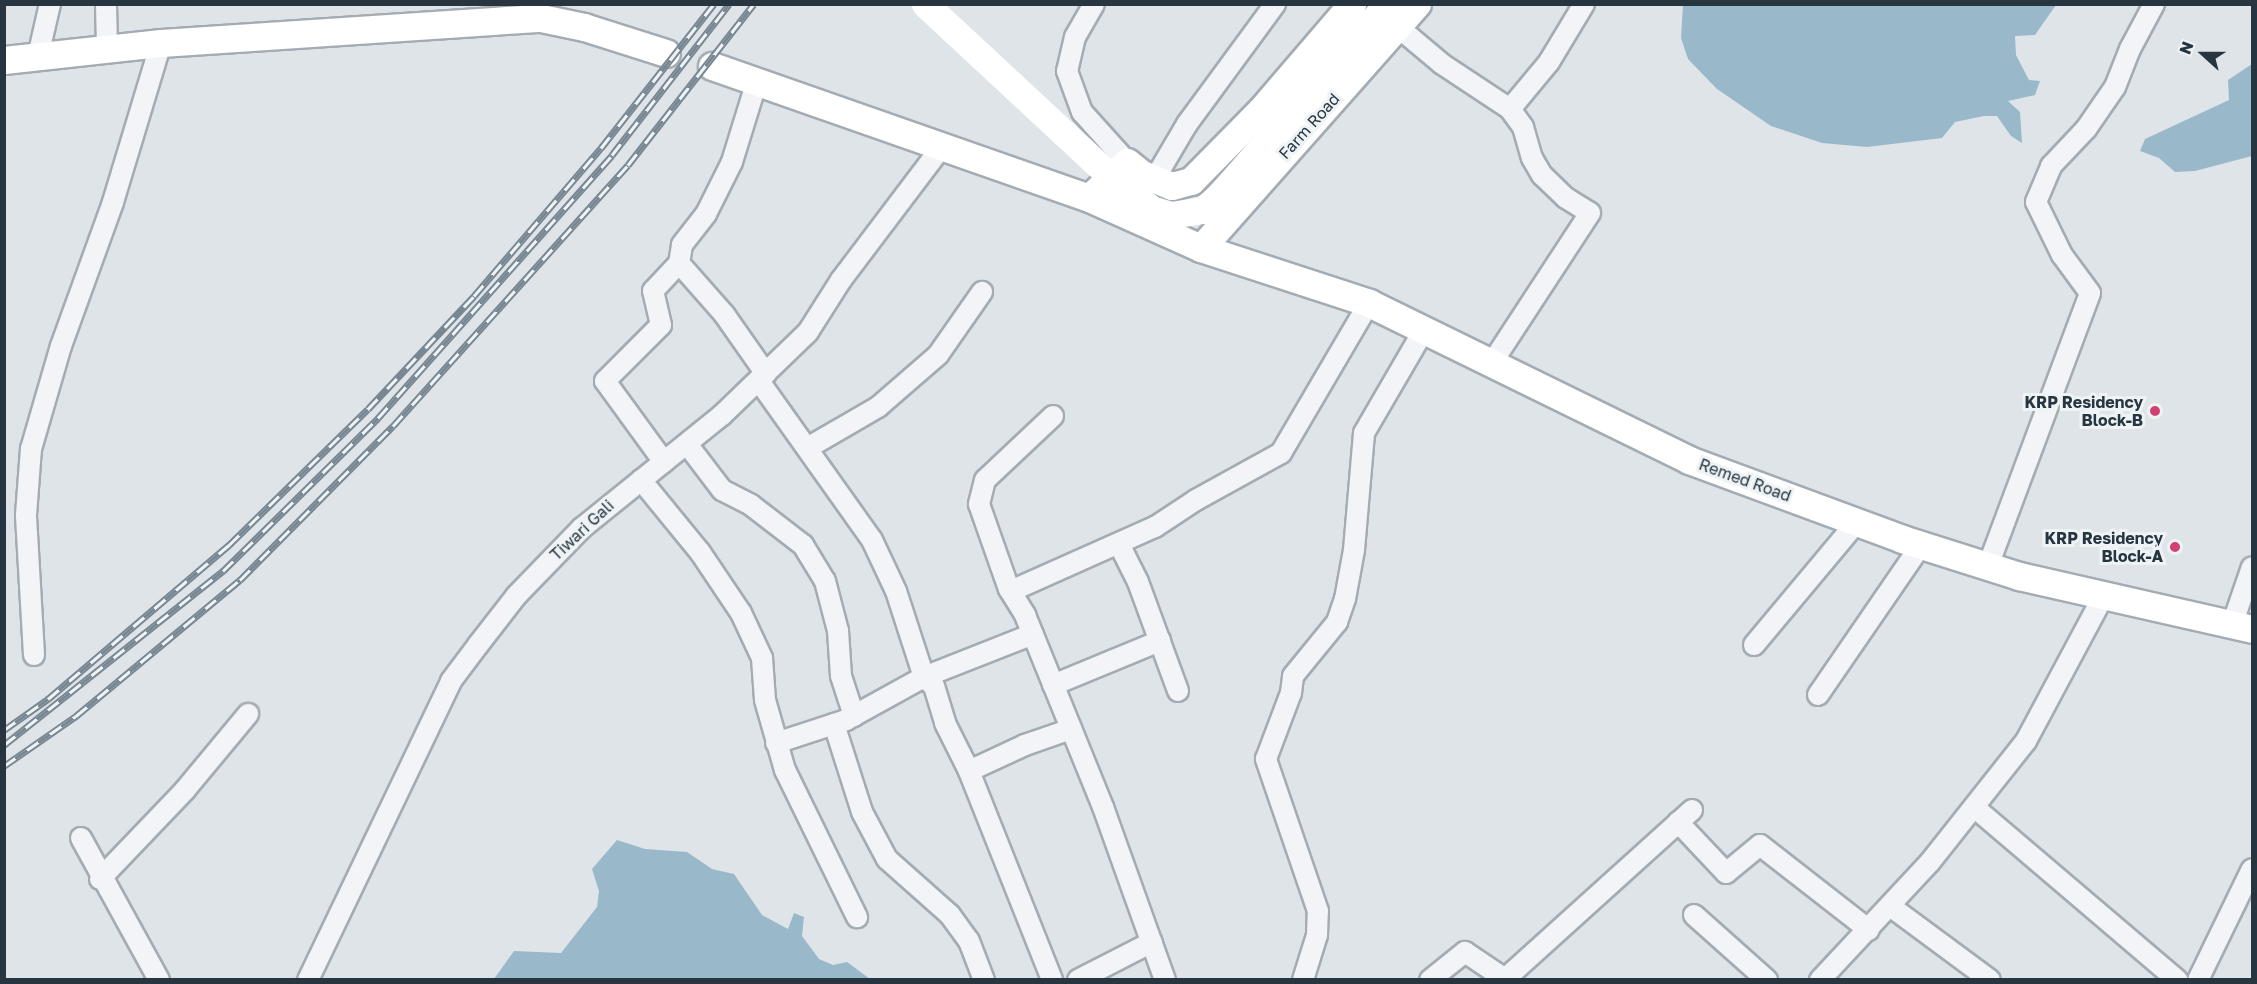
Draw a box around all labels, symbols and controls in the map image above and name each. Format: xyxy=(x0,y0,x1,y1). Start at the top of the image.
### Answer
north arrow xyxy=(2173,24,2233,84)
text: N xyxy=(2175,38,2198,57)
street label: Farm Road xyxy=(1274,89,1344,163)
place label: KRP Residency Block-B xyxy=(2024,392,2143,430)
marker: KRP Residency Block-B xyxy=(2148,404,2162,418)
street label: Remed Road xyxy=(1696,454,1794,506)
street label: Tiwari Gali xyxy=(546,496,618,564)
place label: KRP Residency Block-A xyxy=(2044,528,2163,566)
marker: KRP Residency Block-A xyxy=(2168,540,2182,554)

